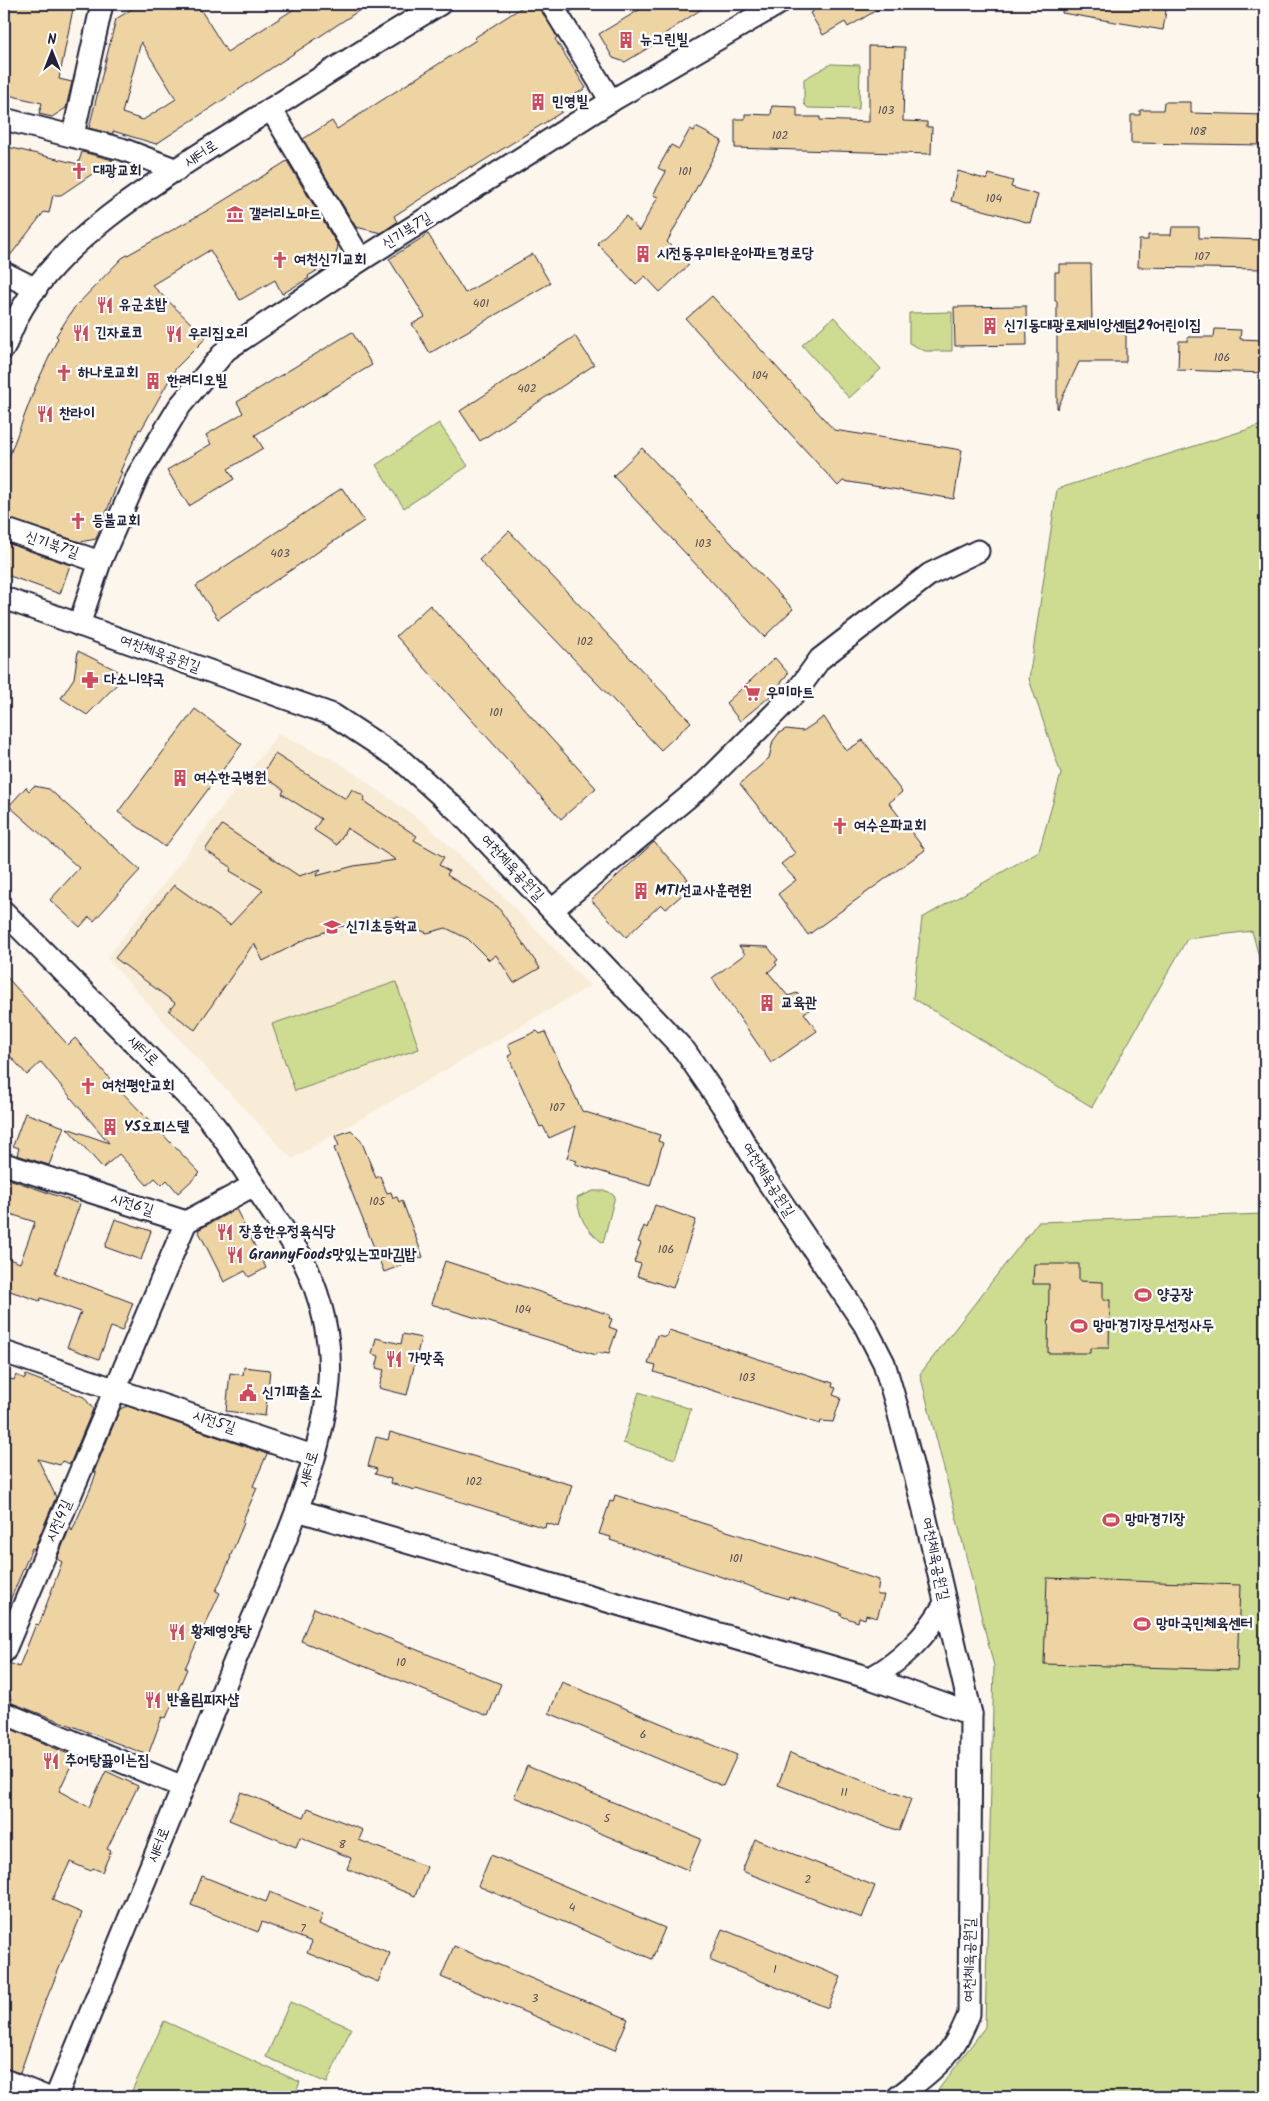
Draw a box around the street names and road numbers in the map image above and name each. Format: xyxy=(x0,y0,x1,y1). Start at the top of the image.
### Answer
street label: 새터로 xyxy=(179,134,223,174)
street label: 신기북7길 xyxy=(377,206,437,256)
street label: 신기북7길 xyxy=(22,525,82,565)
street label: 여천체육공원길 xyxy=(116,628,204,680)
street label: 여천체육공원길 xyxy=(474,829,550,907)
street label: 새터로 xyxy=(122,1030,164,1072)
street label: 여천체육공원길 xyxy=(735,1138,801,1222)
street label: 시전6길 xyxy=(107,1187,157,1223)
street label: 시전5길 xyxy=(189,1404,239,1440)
street label: 새터로 xyxy=(292,1448,326,1490)
street label: 시전4길 xyxy=(39,1496,79,1546)
street label: 여천체육공원길 xyxy=(914,1515,956,1603)
street label: 새터로 xyxy=(141,1824,177,1866)
street label: 여천체육공원길 xyxy=(957,1918,983,2002)

